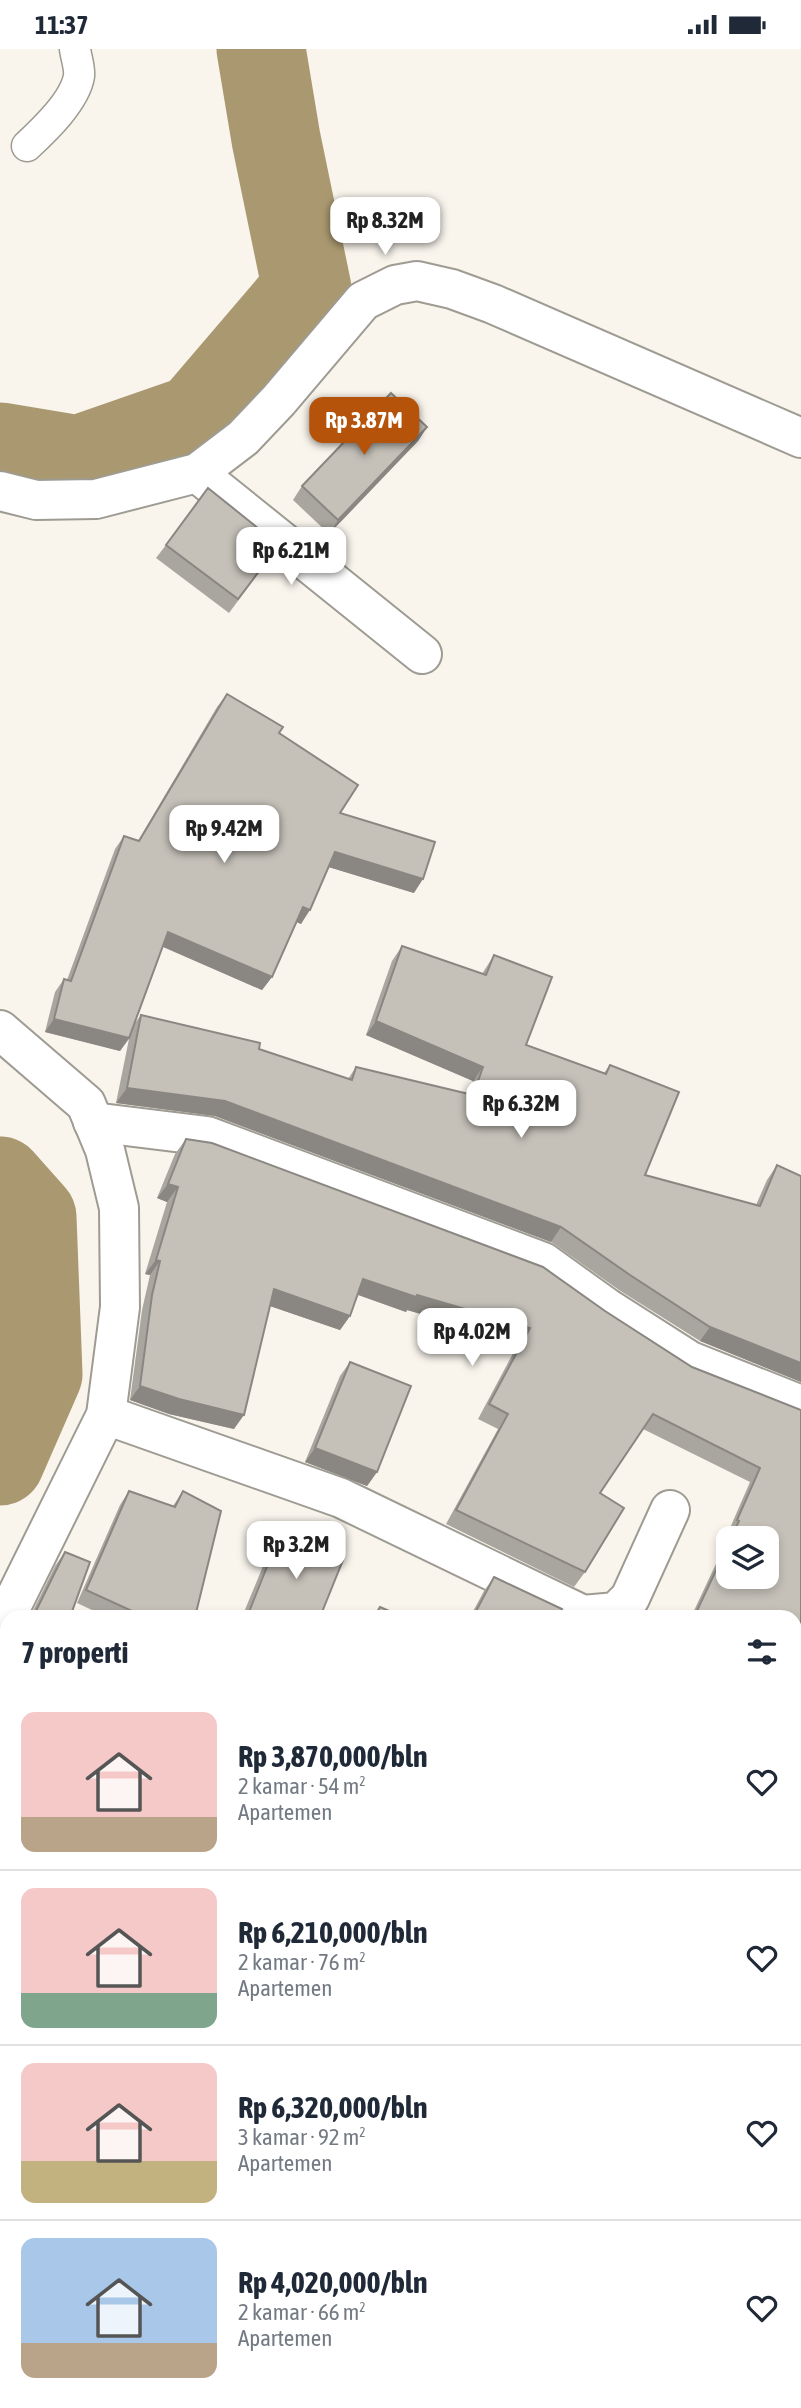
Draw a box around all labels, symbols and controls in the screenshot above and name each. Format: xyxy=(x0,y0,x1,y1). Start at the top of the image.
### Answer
text: 11:37 xyxy=(35,10,89,40)
pin: Rp 8.32M xyxy=(313,197,457,257)
text: Rp 8.32M xyxy=(346,207,424,233)
pin: Rp 3.87M xyxy=(292,397,436,457)
text: Rp 3.87M xyxy=(325,407,403,433)
pin: Rp 6.21M xyxy=(219,527,363,587)
text: Rp 6.21M xyxy=(252,537,330,563)
pin: Rp 9.42M xyxy=(152,805,296,865)
text: Rp 9.42M xyxy=(185,815,263,841)
pin: Rp 6.32M xyxy=(449,1081,593,1140)
text: Rp 6.32M xyxy=(482,1090,560,1116)
pin: Rp 4.02M xyxy=(400,1309,544,1368)
text: Rp 4.02M xyxy=(433,1318,511,1344)
pin: Rp 3.2M xyxy=(231,1521,361,1581)
map controls xyxy=(716,1526,779,1589)
button: layers xyxy=(716,1526,779,1589)
text: Rp 3.2M xyxy=(263,1531,329,1557)
icon: filters xyxy=(743,1633,781,1671)
text: 7 properti xyxy=(21,1635,128,1669)
text: Rp 3,870,000/bln xyxy=(238,1739,428,1773)
icon: home xyxy=(77,1740,161,1824)
icon: heart xyxy=(743,1763,781,1801)
text: 2 kamar · 54 m² xyxy=(238,1773,366,1799)
text: Apartemen xyxy=(238,1799,332,1825)
text: Rp 6,210,000/bln xyxy=(238,1915,428,1949)
icon: home xyxy=(77,1916,161,2000)
icon: heart xyxy=(743,1939,781,1977)
text: 2 kamar · 76 m² xyxy=(238,1949,366,1975)
text: Apartemen xyxy=(238,1975,332,2001)
text: Rp 6,320,000/bln xyxy=(238,2090,428,2124)
icon: home xyxy=(77,2091,161,2175)
icon: heart xyxy=(743,2114,781,2152)
text: 3 kamar · 92 m² xyxy=(238,2124,366,2150)
text: Apartemen xyxy=(238,2150,332,2176)
text: Rp 4,020,000/bln xyxy=(238,2265,428,2299)
icon: home xyxy=(77,2266,161,2350)
icon: heart xyxy=(743,2289,781,2327)
text: 2 kamar · 66 m² xyxy=(238,2299,366,2325)
text: Apartemen xyxy=(238,2325,332,2351)

